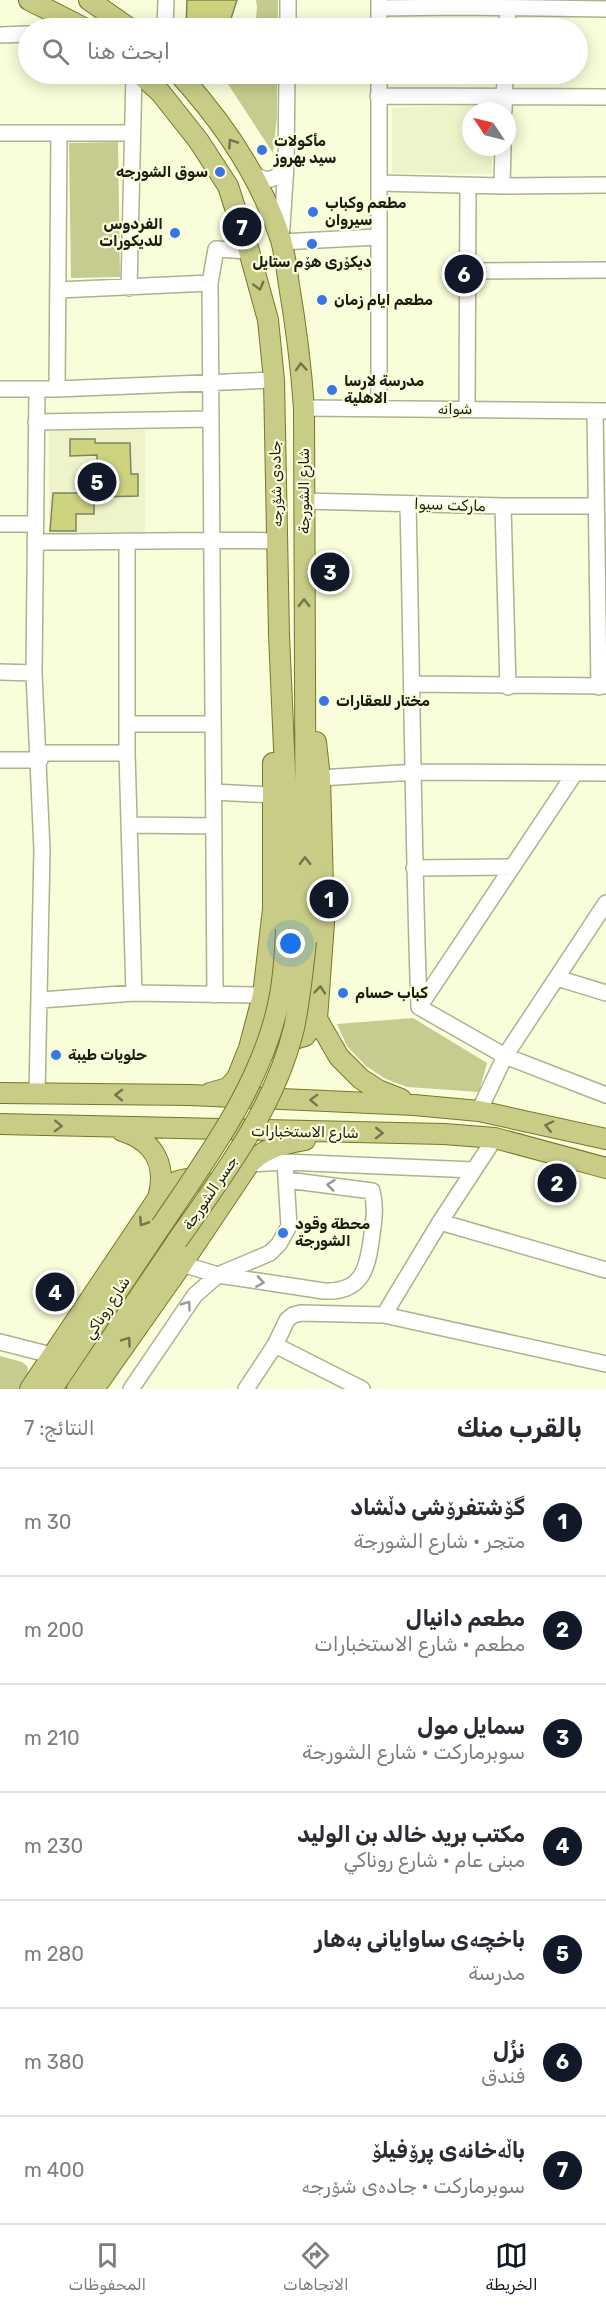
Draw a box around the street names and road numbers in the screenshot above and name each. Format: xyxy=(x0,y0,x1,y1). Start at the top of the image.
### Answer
street label: شوانە xyxy=(437,400,473,418)
street label: جادەی شۆرجە xyxy=(266,440,286,528)
street label: شارع الشورجة xyxy=(295,448,315,534)
street label: مارکت سیوا xyxy=(414,495,486,515)
street label: شارع الاستخبارات xyxy=(251,1122,359,1144)
street label: جسر الشورجة xyxy=(179,1152,241,1234)
street label: شارع روناكي xyxy=(80,1273,136,1344)

